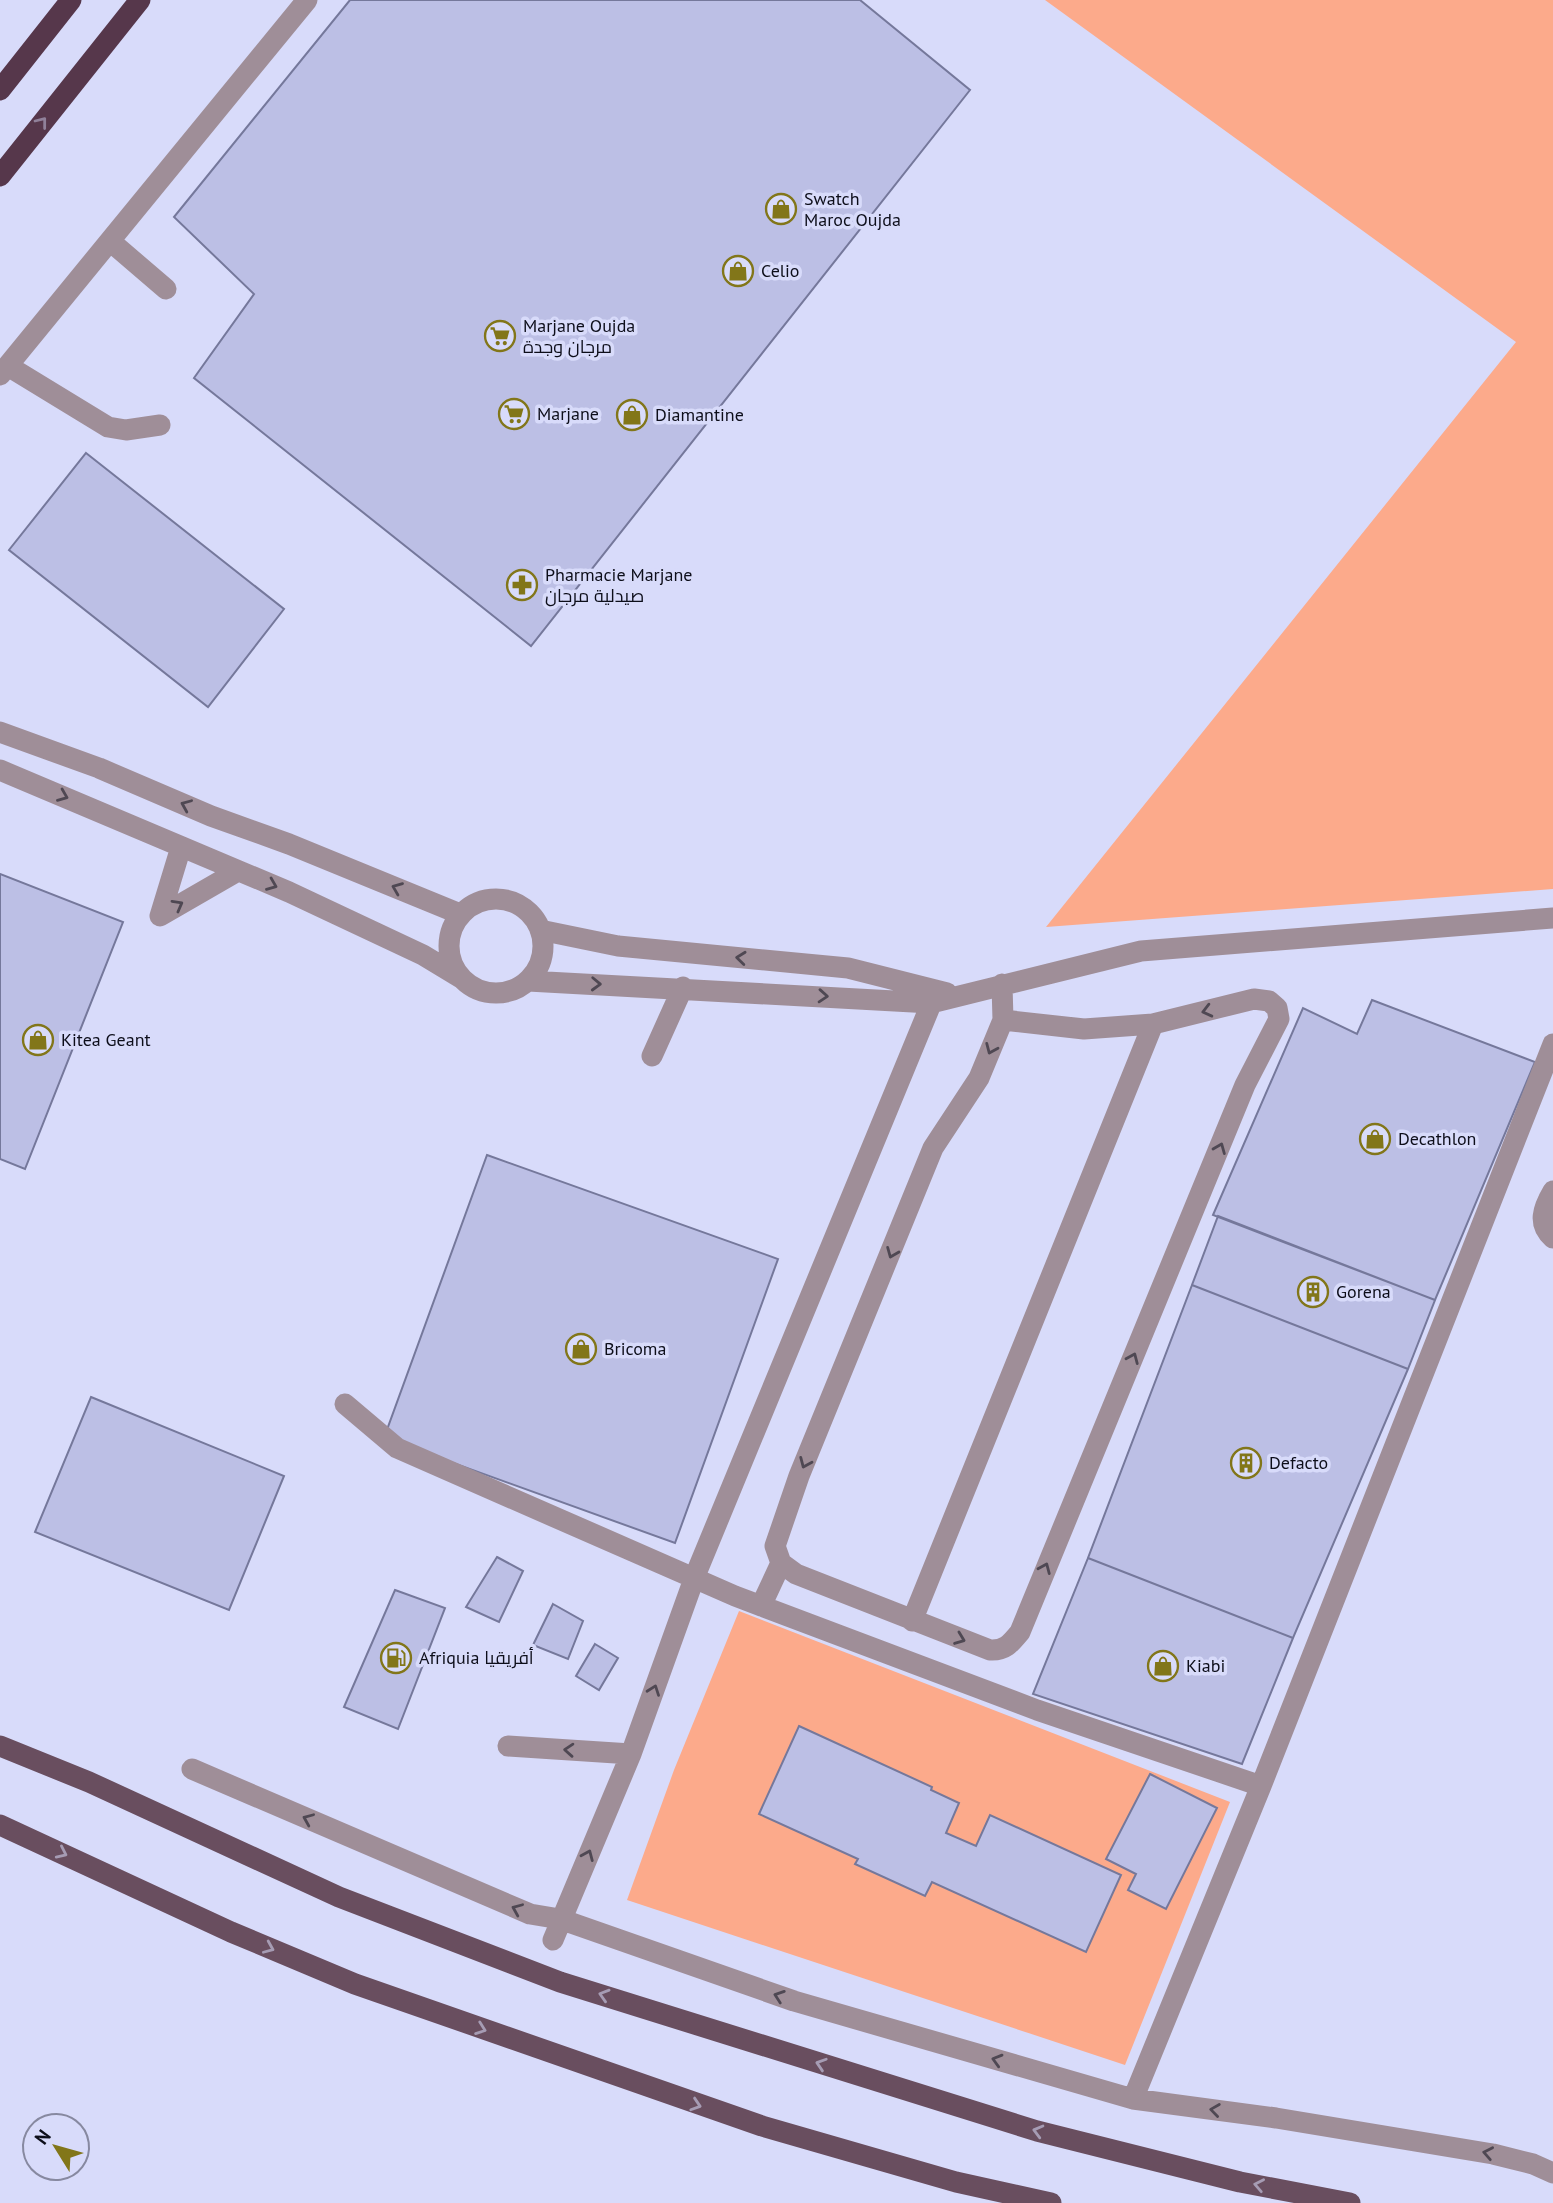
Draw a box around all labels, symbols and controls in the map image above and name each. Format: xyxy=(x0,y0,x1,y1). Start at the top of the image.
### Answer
one-way arrow xyxy=(34,118,47,130)
place label: Swatch Maroc Oujda xyxy=(804,187,901,231)
shop icon: Swatch Maroc Oujda xyxy=(764,192,798,226)
shop icon: Celio xyxy=(721,254,755,288)
place label: Celio xyxy=(761,259,800,282)
place label: Marjane Oujda مرجان وجدة xyxy=(523,314,635,358)
supermarket icon: Marjane Oujda مرجان وجدة xyxy=(483,319,517,353)
supermarket icon: Marjane xyxy=(497,397,531,431)
shop icon: Diamantine xyxy=(615,398,649,432)
place label: Marjane xyxy=(537,402,599,425)
place label: Diamantine xyxy=(655,403,744,426)
place label: Pharmacie Marjane صيدلية مرجان xyxy=(545,563,692,607)
pharmacy icon: Pharmacie Marjane صيدلية مرجان xyxy=(505,568,539,602)
one-way arrow xyxy=(56,788,68,802)
one-way arrow xyxy=(180,799,193,813)
one-way arrow xyxy=(266,877,278,891)
one-way arrow xyxy=(392,883,404,897)
one-way arrow xyxy=(170,900,183,913)
one-way arrow xyxy=(735,951,746,966)
one-way arrow xyxy=(590,976,601,991)
one-way arrow xyxy=(818,988,829,1003)
one-way arrow xyxy=(1201,1003,1213,1017)
shop icon: Kitea Geant xyxy=(21,1023,55,1057)
place label: Kitea Geant xyxy=(61,1028,151,1051)
one-way arrow xyxy=(985,1042,999,1055)
shop icon: Decathlon xyxy=(1358,1122,1392,1156)
place label: Decathlon xyxy=(1398,1127,1476,1150)
one-way arrow xyxy=(1212,1143,1226,1155)
one-way arrow xyxy=(886,1246,900,1258)
building icon: Gorena xyxy=(1296,1275,1330,1309)
place label: Gorena xyxy=(1336,1280,1391,1303)
shop icon: Bricoma xyxy=(564,1332,598,1366)
place label: Bricoma xyxy=(604,1337,666,1360)
one-way arrow xyxy=(1125,1353,1139,1366)
building icon: Defacto xyxy=(1229,1446,1263,1480)
place label: Defacto xyxy=(1269,1451,1328,1474)
one-way arrow xyxy=(799,1457,813,1469)
one-way arrow xyxy=(1037,1563,1051,1575)
one-way arrow xyxy=(954,1631,966,1645)
fuel station icon: Afriquia أفريقيا xyxy=(379,1641,413,1675)
place label: Afriquia أفريقيا xyxy=(419,1646,534,1669)
shop icon: Kiabi xyxy=(1146,1649,1180,1683)
place label: Kiabi xyxy=(1186,1654,1225,1677)
one-way arrow xyxy=(646,1684,660,1696)
one-way arrow xyxy=(564,1743,575,1758)
one-way arrow xyxy=(303,1813,315,1827)
one-way arrow xyxy=(55,1845,67,1859)
one-way arrow xyxy=(580,1849,594,1862)
one-way arrow xyxy=(512,1903,524,1917)
one-way arrow xyxy=(262,1940,274,1954)
one-way arrow xyxy=(598,1989,610,2004)
one-way arrow xyxy=(773,1990,785,2004)
one-way arrow xyxy=(475,2021,487,2035)
one-way arrow xyxy=(991,2053,1003,2068)
one-way arrow xyxy=(815,2058,827,2073)
one-way arrow xyxy=(689,2097,701,2111)
one-way arrow xyxy=(1209,2102,1221,2117)
north arrow xyxy=(21,2112,91,2182)
text: N xyxy=(29,2125,56,2149)
one-way arrow xyxy=(1032,2125,1044,2139)
one-way arrow xyxy=(1482,2147,1494,2162)
one-way arrow xyxy=(1253,2179,1265,2194)

